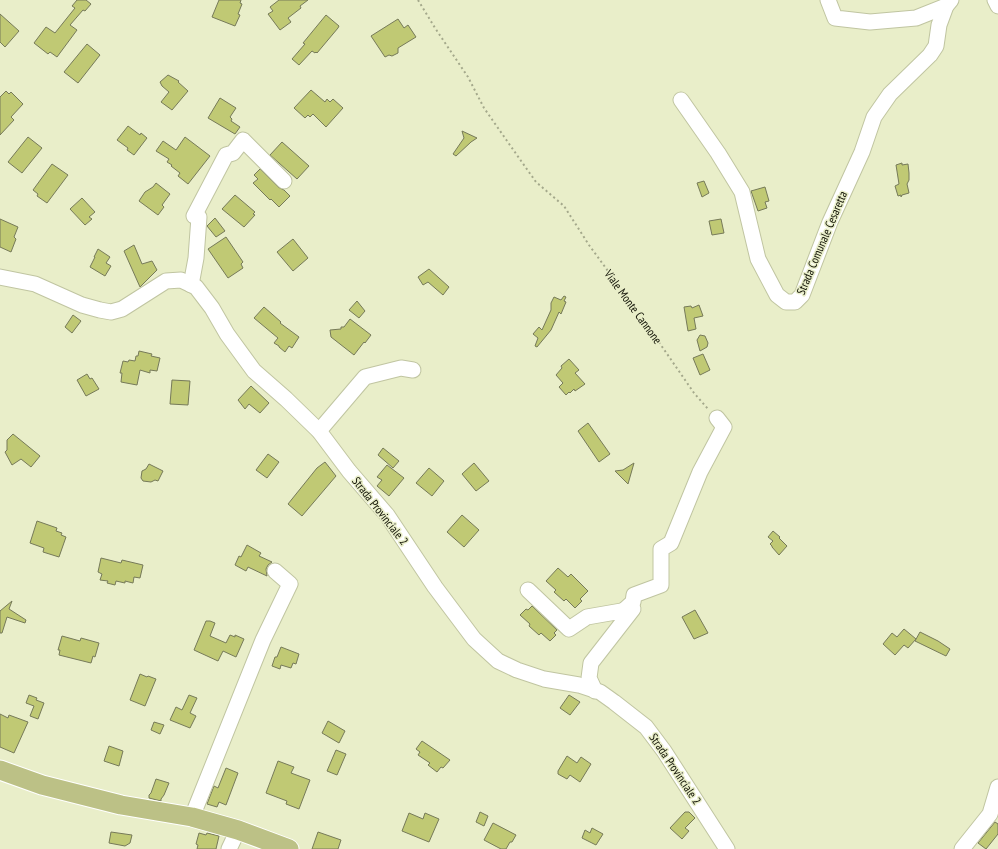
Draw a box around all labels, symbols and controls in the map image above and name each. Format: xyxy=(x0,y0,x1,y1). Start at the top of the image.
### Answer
street label: Strada Comunale Cesaretta xyxy=(793,188,850,297)
street label: Viale Monte Cannone xyxy=(601,266,665,347)
street label: Strada Provinciale 2 xyxy=(349,474,412,548)
street label: Strada Provinciale 2 xyxy=(646,730,705,807)

